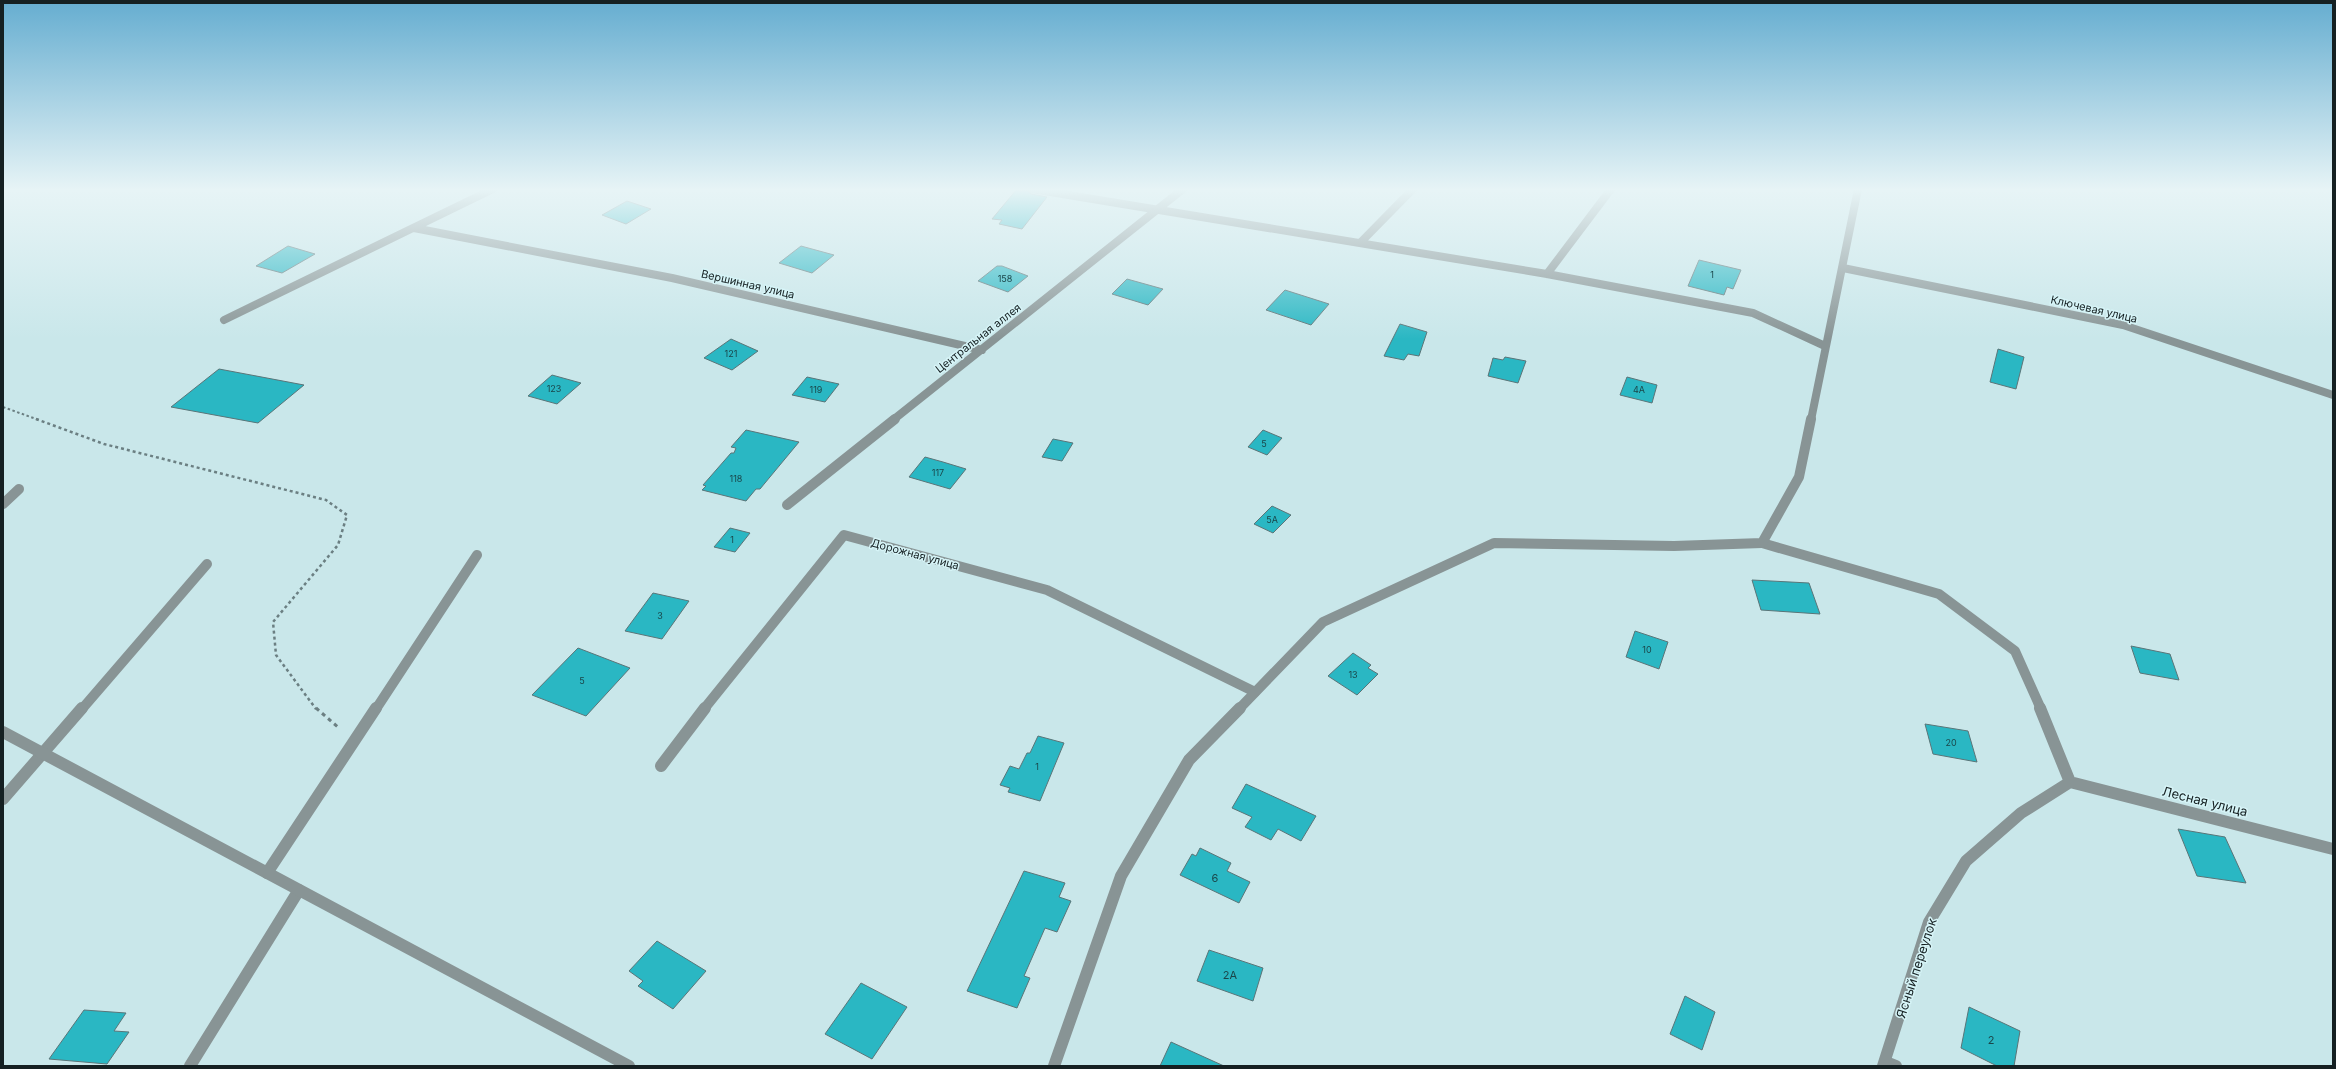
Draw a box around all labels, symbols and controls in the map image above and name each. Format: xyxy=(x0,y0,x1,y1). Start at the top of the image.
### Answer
street label: Вершинная улица xyxy=(700,266,796,302)
house number: 1 xyxy=(1710,269,1714,280)
house number: 158 xyxy=(998,273,1013,284)
street label: Ключевая улица xyxy=(2049,292,2139,326)
street label: Центральная аллея xyxy=(932,300,1024,376)
house number: 121 xyxy=(725,348,737,359)
house number: 123 xyxy=(547,383,562,394)
house number: 119 xyxy=(810,384,823,395)
house number: 4А xyxy=(1633,384,1645,395)
house number: 5 xyxy=(1261,438,1267,449)
house number: 117 xyxy=(932,467,944,478)
house number: 118 xyxy=(730,473,743,484)
house number: 5А xyxy=(1266,514,1278,525)
house number: 1 xyxy=(730,534,734,545)
street label: Дорожная улица xyxy=(869,535,961,573)
house number: 3 xyxy=(657,610,663,621)
house number: 10 xyxy=(1642,644,1652,655)
house number: 13 xyxy=(1348,669,1358,680)
house number: 5 xyxy=(579,675,585,686)
house number: 20 xyxy=(1945,737,1957,748)
house number: 1 xyxy=(1035,761,1039,772)
street label: Лесная улица xyxy=(2161,783,2249,819)
house number: 6 xyxy=(1212,871,1219,885)
street label: Ясный переулок xyxy=(1892,916,1940,1020)
house number: 2А xyxy=(1223,968,1238,982)
house number: 2 xyxy=(1988,1033,1994,1047)

